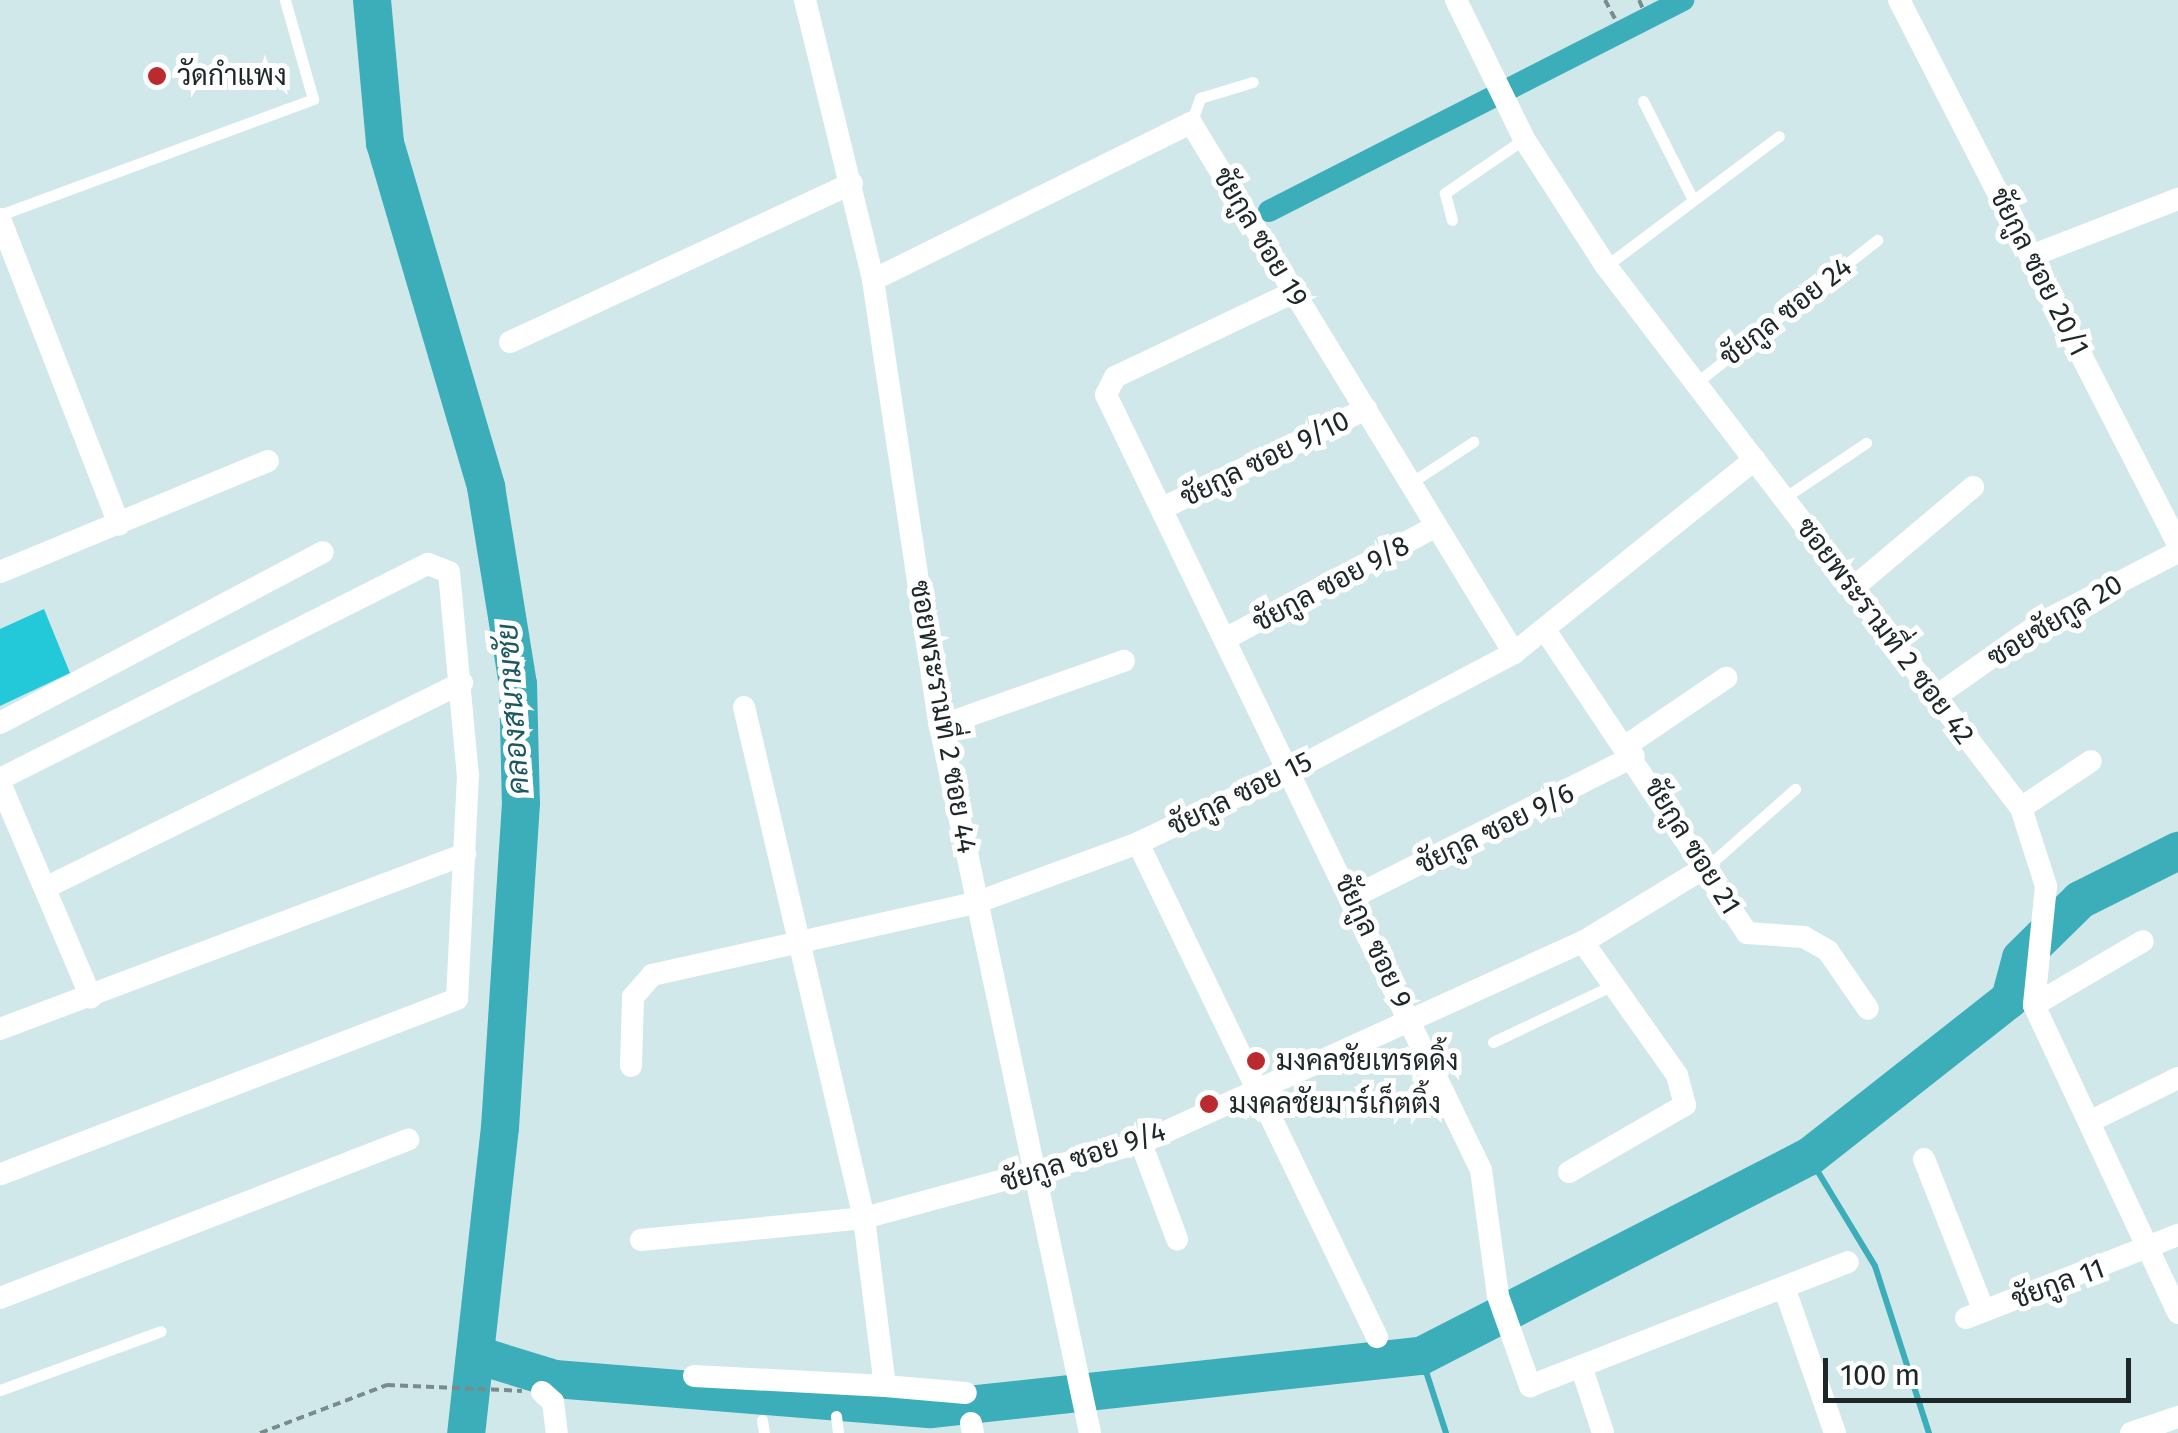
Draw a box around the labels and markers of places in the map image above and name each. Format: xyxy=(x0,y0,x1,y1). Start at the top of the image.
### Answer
place label: วัดกำแพง xyxy=(177,59,287,93)
marker: วัดกำแพง xyxy=(146,65,168,87)
place label: มงคลชัยเทรดดิ้ง xyxy=(1276,1044,1459,1078)
marker: มงคลชัยเทรดดิ้ง xyxy=(1245,1050,1267,1072)
place label: มงคลชัยมาร์เก็ตติ้ง xyxy=(1229,1087,1441,1121)
marker: มงคลชัยมาร์เก็ตติ้ง xyxy=(1198,1093,1220,1115)

